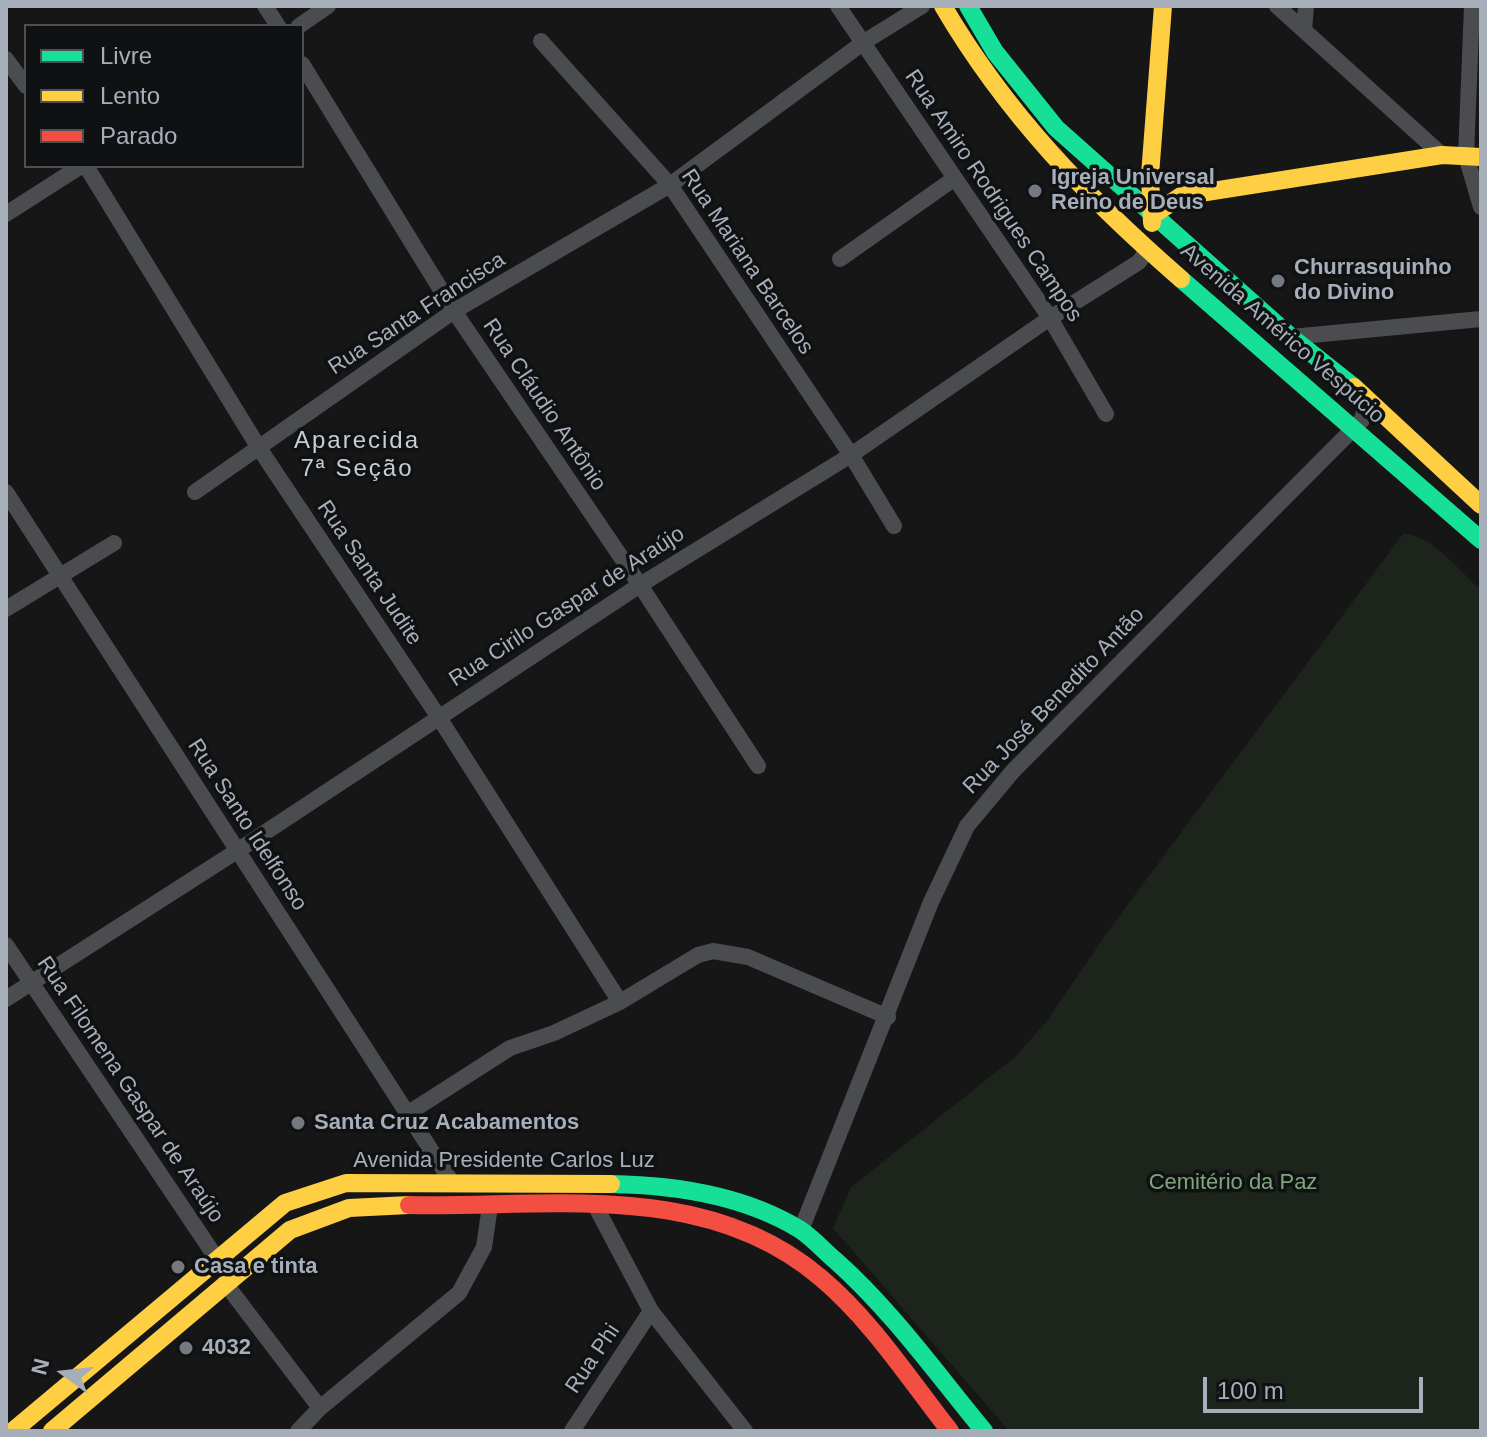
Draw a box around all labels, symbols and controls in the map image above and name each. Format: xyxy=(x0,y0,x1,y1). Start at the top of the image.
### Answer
legend xyxy=(24,24,304,168)
text: Livre xyxy=(100,42,152,69)
street label: Rua Amiro Rodrigues Campos xyxy=(899,65,1087,327)
text: Lento xyxy=(100,82,160,109)
text: Parado xyxy=(100,122,177,149)
street label: Rua Mariana Barcelos xyxy=(675,164,819,360)
place label: Igreja Universal Reino de Deus xyxy=(1051,165,1215,216)
marker: Igreja Universal Reino de Deus xyxy=(1026,182,1044,200)
street label: Avenida Américo Vespúcio xyxy=(1175,238,1389,430)
street label: Rua Santa Francisca xyxy=(324,247,510,381)
place label: Churrasquinho do Divino xyxy=(1294,255,1452,306)
marker: Churrasquinho do Divino xyxy=(1269,272,1287,290)
street label: Rua Cláudio Antônio xyxy=(477,314,611,496)
district label: Aparecida 7ª Seção xyxy=(294,427,420,483)
street label: Rua Santa Judite xyxy=(311,496,427,650)
street label: Rua Cirilo Gaspar de Araújo xyxy=(444,521,690,693)
street label: Rua José Benedito Antão xyxy=(958,602,1150,800)
street label: Rua Santo Idelfonso xyxy=(182,734,312,916)
street label: Rua Filomena Gaspar de Araújo xyxy=(31,952,229,1228)
place label: Santa Cruz Acabamentos xyxy=(314,1110,579,1136)
marker: Santa Cruz Acabamentos xyxy=(289,1114,307,1132)
street label: Avenida Presidente Carlos Luz xyxy=(353,1148,655,1174)
park label: Cemitério da Paz xyxy=(1149,1170,1317,1196)
place label: Casa e tinta xyxy=(194,1254,317,1280)
marker: Casa e tinta xyxy=(169,1258,187,1276)
street label: Rua Phi xyxy=(560,1319,626,1399)
north arrow xyxy=(24,1333,104,1413)
place label: 4032 xyxy=(202,1335,251,1361)
marker: 4032 xyxy=(177,1339,195,1357)
text: N xyxy=(26,1356,54,1378)
scale bar xyxy=(1207,1361,1427,1411)
text: 100 m xyxy=(1217,1377,1284,1404)

